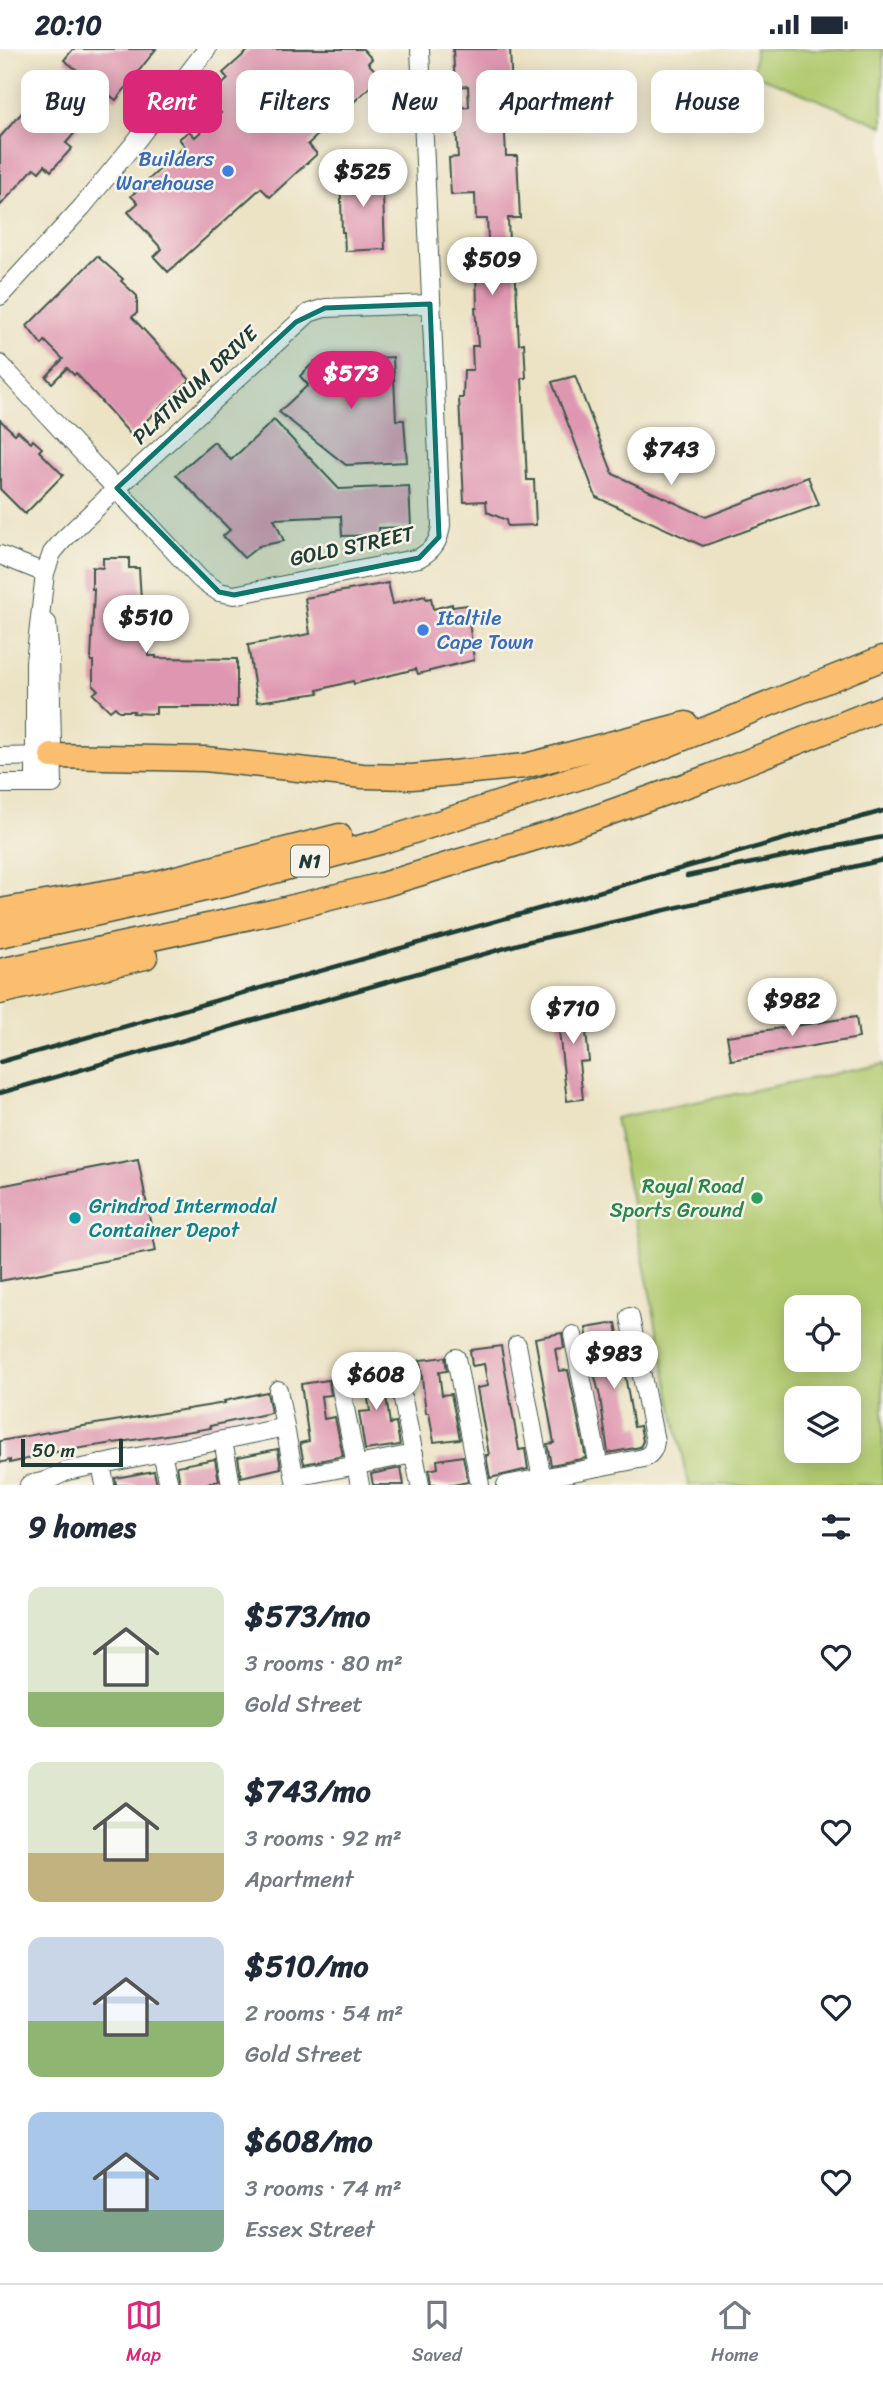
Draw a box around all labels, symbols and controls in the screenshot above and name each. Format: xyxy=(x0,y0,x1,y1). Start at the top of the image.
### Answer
text: 20:10 xyxy=(35,2,102,48)
chip: Buy xyxy=(21,70,109,133)
chip: Rent xyxy=(123,70,222,133)
chip: Filters xyxy=(236,70,354,133)
chip: New xyxy=(368,70,462,133)
chip: Apartment xyxy=(476,70,637,133)
chip: House xyxy=(651,70,764,133)
place label: Builders Warehouse xyxy=(116,140,214,202)
pin: $525 xyxy=(322,149,404,209)
text: $525 xyxy=(335,151,391,192)
marker: Builders Warehouse xyxy=(220,163,236,179)
pin: $509 xyxy=(451,237,533,297)
text: $509 xyxy=(463,239,521,280)
street label: PLATINUM DRIVE xyxy=(123,315,268,454)
pin: $573 xyxy=(310,351,392,411)
text: $573 xyxy=(323,353,379,394)
pin: $743 xyxy=(630,427,712,487)
text: $743 xyxy=(643,429,699,470)
street label: GOLD STREET xyxy=(286,514,419,578)
pin: $510 xyxy=(105,595,187,655)
text: $510 xyxy=(119,597,173,638)
place label: Italtile Cape Town xyxy=(436,599,534,661)
marker: Italtile Cape Town xyxy=(415,622,431,638)
road number: N1 xyxy=(291,845,329,877)
pin: $982 xyxy=(751,979,833,1038)
text: $982 xyxy=(764,980,820,1021)
pin: $710 xyxy=(532,986,614,1046)
text: $710 xyxy=(546,988,600,1029)
place label: Royal Road Sports Ground xyxy=(610,1167,745,1229)
place label: Grindrod Intermodal Container Depot xyxy=(89,1187,278,1249)
marker: Royal Road Sports Ground xyxy=(749,1190,765,1206)
marker: Grindrod Intermodal Container Depot xyxy=(67,1210,83,1226)
map controls xyxy=(784,1295,861,1463)
button: locate xyxy=(784,1295,861,1372)
pin: $983 xyxy=(573,1331,655,1391)
text: $983 xyxy=(586,1333,642,1374)
pin: $608 xyxy=(335,1353,417,1412)
text: $608 xyxy=(348,1354,404,1395)
button: layers xyxy=(784,1386,861,1463)
text: 50 m xyxy=(32,1434,75,1467)
scale bar xyxy=(21,1436,122,1468)
text: 9 homes xyxy=(28,1500,136,1554)
icon: filters xyxy=(817,1508,855,1546)
text: $573/mo xyxy=(245,1589,370,1643)
icon: home xyxy=(84,1615,168,1699)
icon: heart xyxy=(817,1638,855,1676)
text: 3 rooms · 80 m² xyxy=(245,1643,403,1684)
text: Gold Street xyxy=(245,1684,363,1725)
text: $743/mo xyxy=(245,1764,371,1818)
icon: home xyxy=(84,1790,168,1874)
icon: heart xyxy=(817,1813,855,1851)
text: 3 rooms · 92 m² xyxy=(245,1818,402,1859)
text: Apartment xyxy=(245,1859,354,1900)
text: $510/mo xyxy=(245,1939,369,1993)
icon: home xyxy=(84,1965,168,2049)
icon: heart xyxy=(817,1988,855,2026)
text: 2 rooms · 54 m² xyxy=(245,1993,403,2034)
text: Gold Street xyxy=(245,2034,363,2075)
text: $608/mo xyxy=(245,2114,372,2168)
icon: home xyxy=(84,2140,168,2224)
icon: heart xyxy=(817,2163,855,2201)
text: 3 rooms · 74 m² xyxy=(245,2168,402,2209)
text: Essex Street xyxy=(245,2209,375,2250)
tab: Map xyxy=(125,2296,163,2371)
tab: Saved xyxy=(412,2296,462,2371)
tab: Home xyxy=(711,2296,758,2371)

